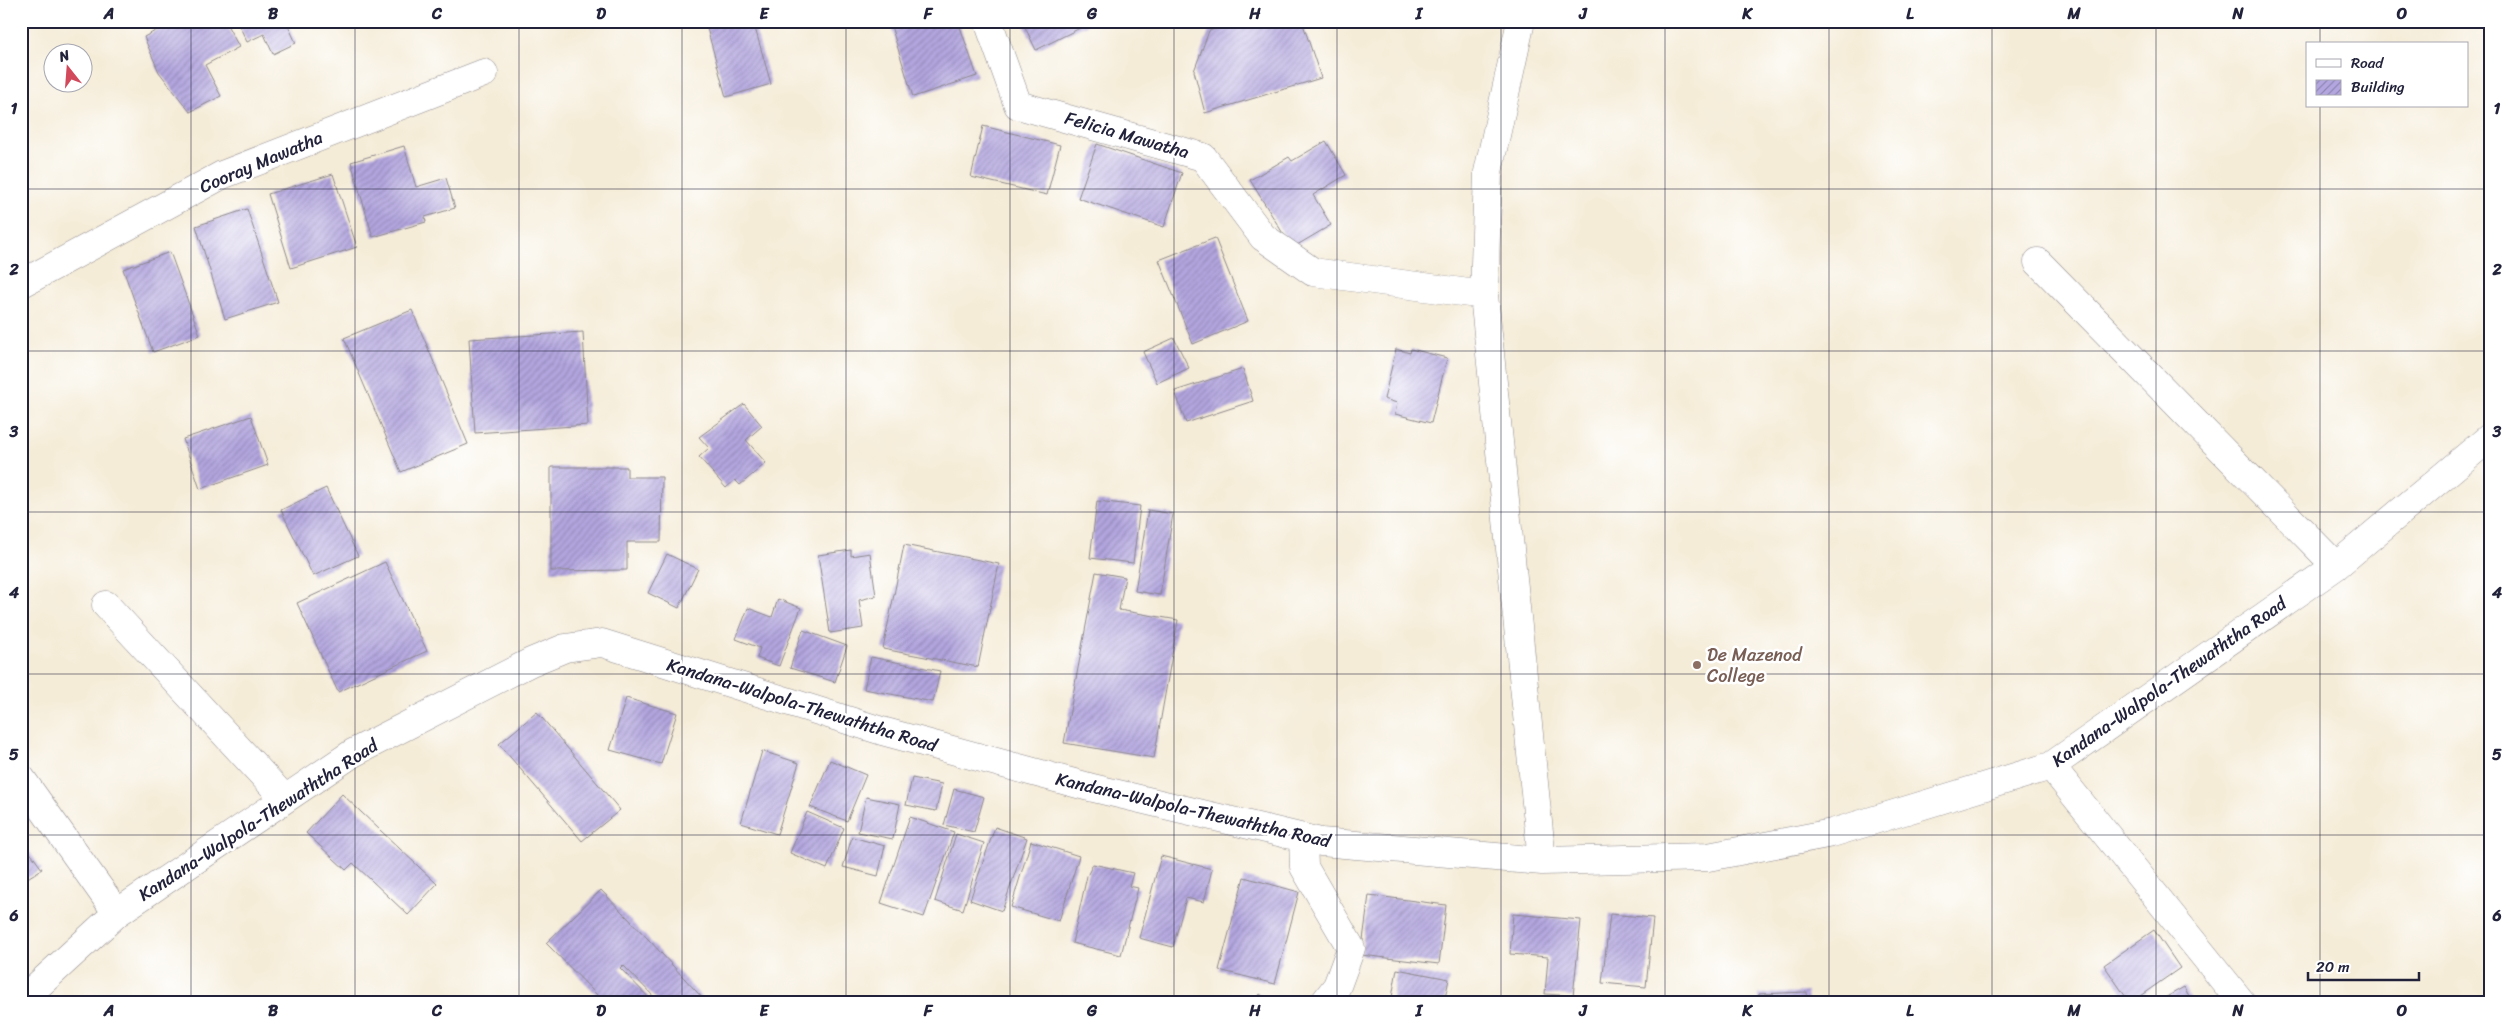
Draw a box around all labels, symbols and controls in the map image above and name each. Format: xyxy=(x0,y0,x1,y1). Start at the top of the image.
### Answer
text: A xyxy=(103,0,114,28)
text: B xyxy=(268,0,279,28)
text: C xyxy=(431,0,443,28)
text: D xyxy=(596,0,606,28)
text: E xyxy=(760,0,770,28)
text: F xyxy=(923,0,934,28)
text: G xyxy=(1086,0,1098,28)
text: H xyxy=(1248,0,1261,28)
text: I xyxy=(1415,0,1424,28)
text: J xyxy=(1578,0,1588,28)
text: K xyxy=(1741,0,1753,28)
text: L xyxy=(1906,0,1914,28)
text: M xyxy=(2066,0,2081,28)
text: N xyxy=(2231,0,2244,28)
text: O xyxy=(2396,0,2408,28)
north arrow xyxy=(42,42,92,92)
legend xyxy=(2306,42,2468,108)
text: N xyxy=(55,43,73,70)
text: Road xyxy=(2351,50,2384,76)
text: Building xyxy=(2351,74,2405,100)
text: 1 xyxy=(11,94,18,123)
text: 1 xyxy=(2494,94,2501,123)
street label: Felicia Mawatha xyxy=(1061,102,1193,168)
street label: Cooray Mawatha xyxy=(194,122,328,202)
text: 2 xyxy=(8,255,19,284)
text: 2 xyxy=(2491,255,2502,284)
text: 3 xyxy=(9,417,19,446)
text: 3 xyxy=(2492,417,2502,446)
text: 4 xyxy=(8,578,19,607)
text: 4 xyxy=(2491,578,2502,607)
street label: Kandana-Walpola-Thewaththa Road xyxy=(2045,587,2295,776)
place label: De Mazenod College xyxy=(1707,639,1803,692)
street label: Kandana-Walpola-Thewaththa Road xyxy=(663,649,942,762)
marker: De Mazenod College xyxy=(1691,659,1703,671)
street label: Kandana-Walpola-Thewaththa Road xyxy=(131,729,386,910)
text: 5 xyxy=(9,740,19,769)
text: 5 xyxy=(2492,740,2502,769)
street label: Kandana-Walpola-Thewaththa Road xyxy=(1052,763,1335,858)
text: 6 xyxy=(8,901,19,930)
text: 6 xyxy=(2491,901,2502,930)
scale bar xyxy=(2308,949,2420,981)
text: 20 m xyxy=(2316,954,2350,980)
text: A xyxy=(103,996,114,1024)
text: B xyxy=(268,996,279,1024)
text: C xyxy=(431,996,443,1024)
text: D xyxy=(596,996,606,1024)
text: E xyxy=(760,996,770,1024)
text: F xyxy=(923,996,934,1024)
text: G xyxy=(1086,996,1098,1024)
text: H xyxy=(1248,996,1261,1024)
text: I xyxy=(1415,996,1424,1024)
text: J xyxy=(1578,996,1588,1024)
text: K xyxy=(1741,996,1753,1024)
text: L xyxy=(1906,996,1914,1024)
text: M xyxy=(2066,996,2081,1024)
text: N xyxy=(2231,996,2244,1024)
text: O xyxy=(2396,996,2408,1024)

